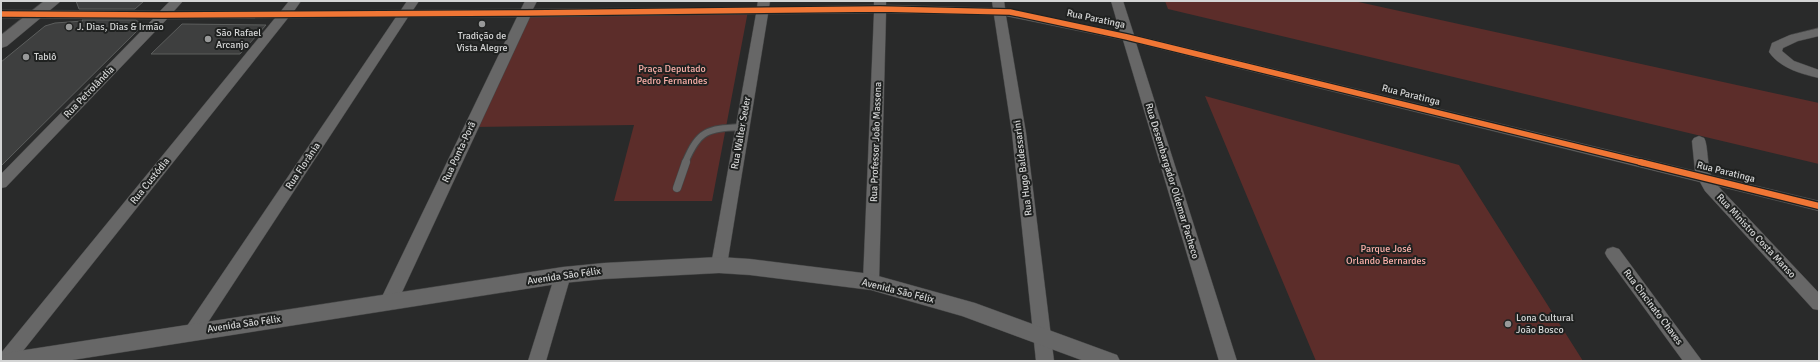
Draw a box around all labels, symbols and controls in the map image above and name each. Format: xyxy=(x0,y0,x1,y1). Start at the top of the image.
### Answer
street label: Rua Paratinga xyxy=(1066,7,1126,31)
marker: Tradição de Vista Alegre xyxy=(477,19,487,29)
place label: J. Dias, Dias & Irmão xyxy=(77,21,164,33)
marker: J. Dias, Dias & Irmão xyxy=(64,22,74,32)
place label: São Rafael Arcanjo xyxy=(216,27,261,51)
place label: Tradição de Vista Alegre xyxy=(456,30,508,54)
marker: São Rafael Arcanjo xyxy=(203,34,213,44)
place label: Tablô xyxy=(34,51,57,63)
marker: Tablô xyxy=(21,52,31,62)
street label: Rua Petrolândia xyxy=(61,63,117,121)
park label: Praça Deputado Pedro Fernandes xyxy=(637,63,708,87)
street label: Rua Professor João Massena xyxy=(868,82,884,202)
street label: Rua Paratinga xyxy=(1381,82,1441,108)
street label: Rua Walter Seder xyxy=(729,96,753,170)
street label: Rua Desembargador Oldemar Pacheco xyxy=(1143,102,1201,260)
street label: Rua Hugo Baldessarini xyxy=(1011,119,1035,217)
street label: Rua Ponta-Porã xyxy=(440,120,478,184)
street label: Rua Florânia xyxy=(283,140,323,192)
street label: Rua Custódia xyxy=(128,155,172,207)
street label: Rua Paratinga xyxy=(1696,159,1756,185)
street label: Rua Ministro Costa Manso xyxy=(1714,191,1798,281)
park label: Parque José Orlando Bernardes xyxy=(1346,243,1427,267)
street label: Avenida São Félix xyxy=(526,265,602,287)
street label: Rua Cincinato Chaves xyxy=(1621,267,1686,348)
street label: Avenida São Félix xyxy=(861,276,936,306)
place label: Lona Cultural João Bosco xyxy=(1516,312,1574,336)
street label: Avenida São Félix xyxy=(206,313,282,335)
marker: Lona Cultural João Bosco xyxy=(1503,319,1513,329)

